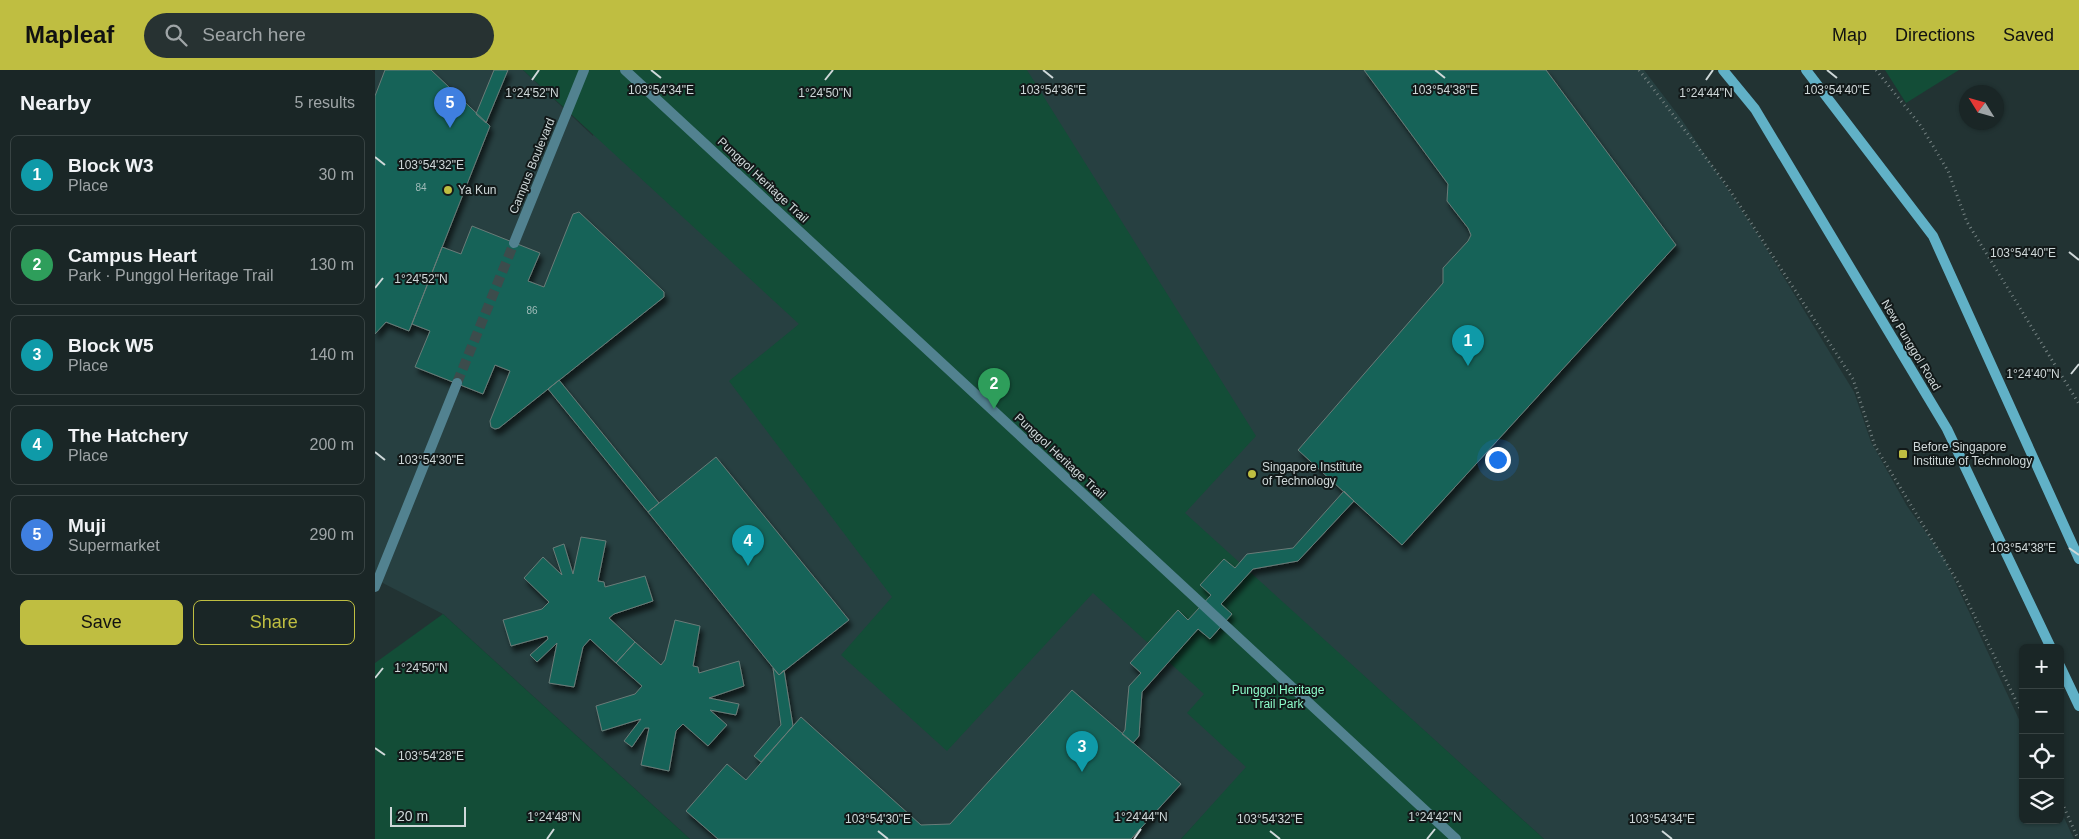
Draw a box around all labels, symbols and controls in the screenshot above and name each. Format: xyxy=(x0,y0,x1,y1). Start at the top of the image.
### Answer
search box xyxy=(144,13,494,58)
text: Mapleaf xyxy=(25,21,114,48)
icon: search xyxy=(162,21,190,49)
text: Search here xyxy=(202,24,306,45)
text: Map xyxy=(1832,25,1867,45)
text: Directions xyxy=(1895,25,1975,45)
text: Saved xyxy=(2003,25,2054,45)
text: 103°54'34"E xyxy=(628,83,694,97)
text: 103°54'36"E xyxy=(1020,83,1086,97)
text: 103°54'38"E xyxy=(1412,83,1478,97)
text: 103°54'40"E xyxy=(1804,83,1870,97)
north arrow xyxy=(1959,85,2004,130)
text: 1°24'52"N xyxy=(505,86,559,100)
text: 1°24'50"N xyxy=(798,86,852,100)
text: 1°24'44"N xyxy=(1679,86,1733,100)
pin: 5 xyxy=(434,87,466,128)
text: Nearby xyxy=(20,91,91,114)
text: 5 results xyxy=(295,94,355,111)
street label: Campus Boulevard xyxy=(506,116,558,216)
street label: Punggol Heritage Trail xyxy=(715,134,811,226)
text: Block W3 xyxy=(68,155,154,176)
text: 103°54'32"E xyxy=(398,158,464,172)
text: 1 xyxy=(33,166,41,183)
text: 30 m xyxy=(318,166,354,183)
text: Place xyxy=(68,177,108,194)
house number: 84 xyxy=(415,182,427,193)
place label: Ya Kun xyxy=(458,183,496,197)
marker: Ya Kun xyxy=(442,184,454,196)
text: Campus Heart xyxy=(68,245,197,266)
text: 103°54'40"E xyxy=(1990,246,2056,260)
text: 2 xyxy=(33,256,41,273)
text: 130 m xyxy=(310,256,354,273)
text: Park · Punggol Heritage Trail xyxy=(68,267,273,284)
text: 1°24'52"N xyxy=(394,272,448,286)
street label: New Punggol Road xyxy=(1878,297,1944,393)
house number: 86 xyxy=(526,305,538,316)
pin: 1 xyxy=(1452,325,1484,366)
text: Block W5 xyxy=(68,335,154,356)
text: 3 xyxy=(33,346,41,363)
text: 140 m xyxy=(310,346,354,363)
text: Place xyxy=(68,357,108,374)
text: 1°24'40"N xyxy=(2006,367,2060,381)
pin: 2 xyxy=(978,368,1010,409)
street label: Punggol Heritage Trail xyxy=(1012,410,1108,502)
text: The Hatchery xyxy=(68,425,188,446)
text: 4 xyxy=(33,436,41,453)
text: 200 m xyxy=(310,436,354,453)
place label: Before Singapore Institute of Technology xyxy=(1913,440,2032,468)
text: Place xyxy=(68,447,108,464)
your location xyxy=(1485,447,1511,473)
marker: Before Singapore Institute of Technology xyxy=(1897,448,1909,460)
text: 103°54'30"E xyxy=(398,453,464,467)
place label: Singapore Institute of Technology xyxy=(1262,460,1362,488)
marker: Singapore Institute of Technology xyxy=(1246,468,1258,480)
text: Muji xyxy=(68,515,106,536)
pin: 4 xyxy=(732,525,764,566)
text: 5 xyxy=(33,526,41,543)
text: 290 m xyxy=(310,526,354,543)
text: Supermarket xyxy=(68,537,160,554)
text: 103°54'38"E xyxy=(1990,541,2056,555)
button: Save xyxy=(20,600,183,645)
button: Share xyxy=(193,600,355,645)
map controls xyxy=(2019,644,2064,824)
button: + xyxy=(2019,644,2064,689)
text: 1°24'50"N xyxy=(394,661,448,675)
park label: Punggol Heritage Trail Park xyxy=(1232,683,1325,711)
button: − xyxy=(2019,689,2064,734)
pin: 3 xyxy=(1066,731,1098,772)
button: locate xyxy=(2019,734,2064,779)
text: 103°54'28"E xyxy=(398,749,464,763)
button: layers xyxy=(2019,779,2064,824)
scale bar xyxy=(390,804,466,827)
text: 20 m xyxy=(397,808,428,824)
text: 1°24'48"N xyxy=(527,810,581,824)
text: 1°24'44"N xyxy=(1114,810,1168,824)
text: 1°24'42"N xyxy=(1408,810,1462,824)
text: 103°54'30"E xyxy=(845,812,911,826)
text: 103°54'32"E xyxy=(1237,812,1303,826)
text: 103°54'34"E xyxy=(1629,812,1695,826)

